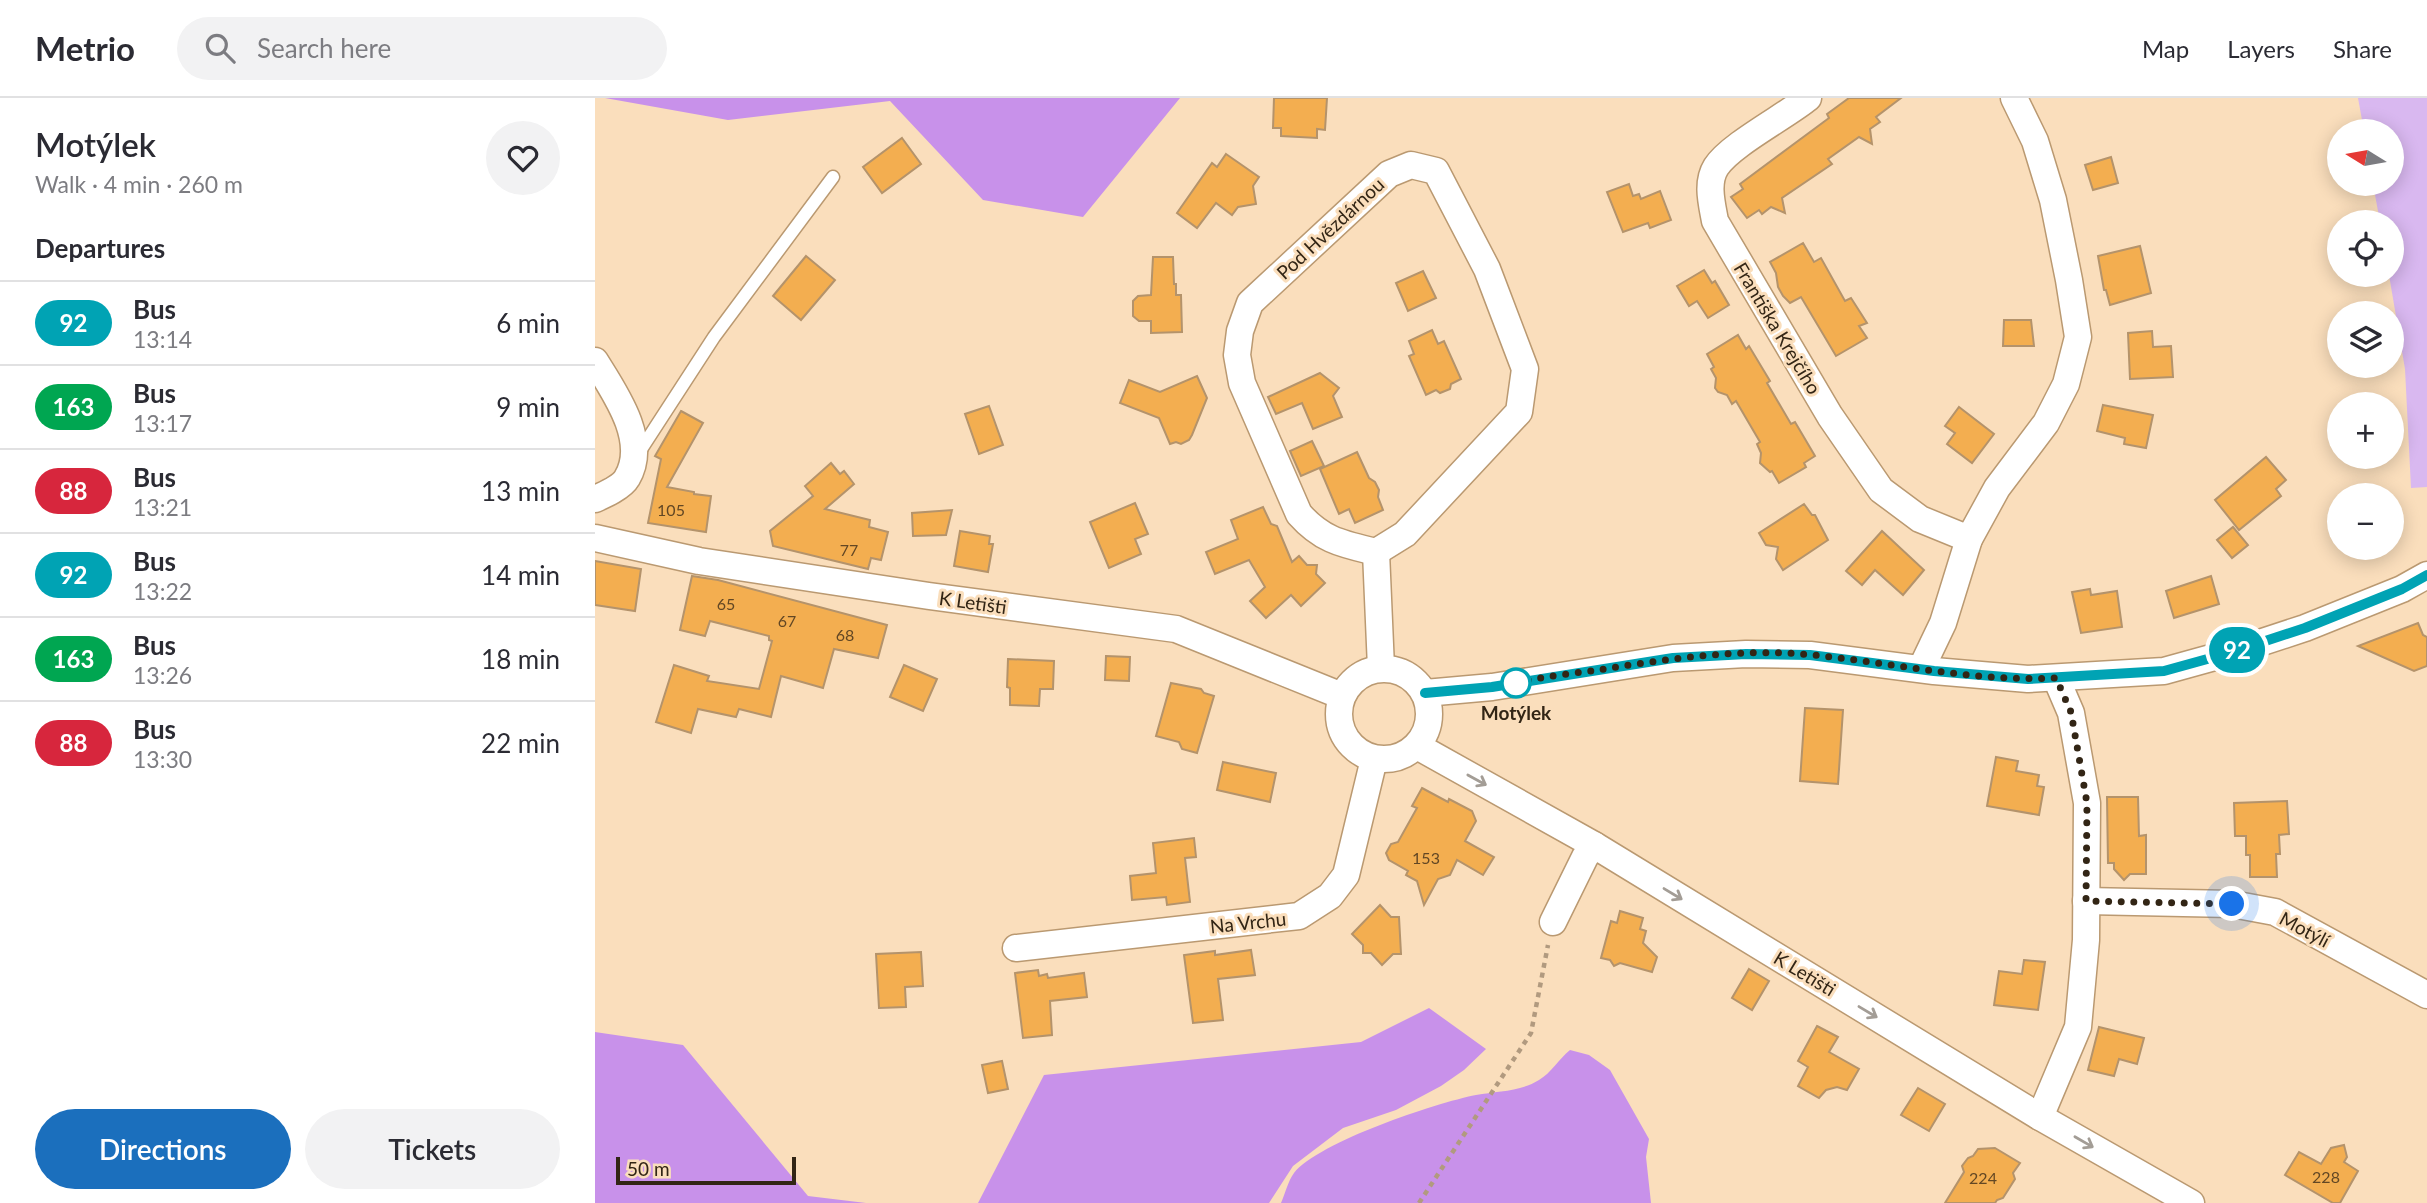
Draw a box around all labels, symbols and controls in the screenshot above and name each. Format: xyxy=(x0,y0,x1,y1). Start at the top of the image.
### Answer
search box xyxy=(177,17,667,80)
text: Metrio xyxy=(35,28,135,68)
icon: search xyxy=(201,29,239,67)
text: Search here xyxy=(257,32,391,64)
text: Map xyxy=(2142,34,2189,63)
text: Layers xyxy=(2227,34,2295,63)
text: Share xyxy=(2333,34,2392,63)
north arrow xyxy=(2327,119,2405,196)
map controls xyxy=(2327,119,2404,560)
button: heart xyxy=(486,121,560,195)
text: Motýlek xyxy=(35,124,156,164)
text: Walk · 4 min · 260 m xyxy=(35,170,243,198)
street label: Pod Hvězdárnou xyxy=(1272,172,1388,284)
button: locate xyxy=(2327,210,2404,287)
text: Departures xyxy=(35,232,165,264)
street label: Františka Krejčího xyxy=(1730,258,1826,398)
text: Bus xyxy=(133,293,176,325)
button: layers xyxy=(2327,301,2404,378)
text: 6 min xyxy=(496,307,560,339)
text: 92 xyxy=(60,308,87,337)
text: 13:14 xyxy=(133,325,192,353)
text: Bus xyxy=(133,377,176,409)
text: 9 min xyxy=(496,391,560,423)
text: 163 xyxy=(53,392,94,421)
button: + xyxy=(2327,392,2404,469)
text: 13:17 xyxy=(133,409,192,437)
text: Bus xyxy=(133,461,176,493)
text: 13 min xyxy=(481,475,560,507)
text: 88 xyxy=(60,476,87,505)
button: − xyxy=(2327,483,2404,560)
text: 13:21 xyxy=(133,493,192,521)
house number: 105 xyxy=(657,500,685,519)
house number: 77 xyxy=(840,540,858,559)
text: Bus xyxy=(133,545,176,577)
text: 14 min xyxy=(481,559,560,591)
text: 92 xyxy=(60,560,87,589)
text: 13:22 xyxy=(133,577,192,605)
street label: K Letišti xyxy=(938,586,1008,618)
house number: 65 xyxy=(717,594,735,613)
house number: 67 xyxy=(778,611,796,630)
house number: 68 xyxy=(836,625,854,644)
line badge: 92 xyxy=(2205,627,2269,673)
text: Bus xyxy=(133,629,176,661)
text: 92 xyxy=(2223,635,2251,664)
text: 18 min xyxy=(481,643,560,675)
text: 163 xyxy=(53,644,94,673)
text: 13:26 xyxy=(133,661,192,689)
marker: Motýlek xyxy=(1501,668,1531,698)
place label: Motýlek xyxy=(1481,701,1552,724)
text: Bus xyxy=(133,713,176,745)
text: 22 min xyxy=(481,727,560,759)
text: 88 xyxy=(60,728,87,757)
text: 13:30 xyxy=(133,745,192,773)
one-way arrow xyxy=(1466,773,1486,787)
house number: 153 xyxy=(1412,848,1440,867)
your location xyxy=(2214,886,2249,921)
one-way arrow xyxy=(1663,887,1683,901)
street label: Motýlí xyxy=(2276,906,2335,952)
street label: Na Vrchu xyxy=(1209,907,1287,937)
street label: K Letišti xyxy=(1770,946,1840,1000)
one-way arrow xyxy=(1857,1005,1877,1019)
button: Directions xyxy=(35,1109,291,1189)
button: Tickets xyxy=(305,1109,560,1189)
one-way arrow xyxy=(2073,1135,2093,1149)
scale bar xyxy=(616,1154,796,1186)
text: 50 m xyxy=(627,1157,670,1180)
house number: 228 xyxy=(2312,1167,2340,1186)
house number: 224 xyxy=(1969,1168,1997,1187)

